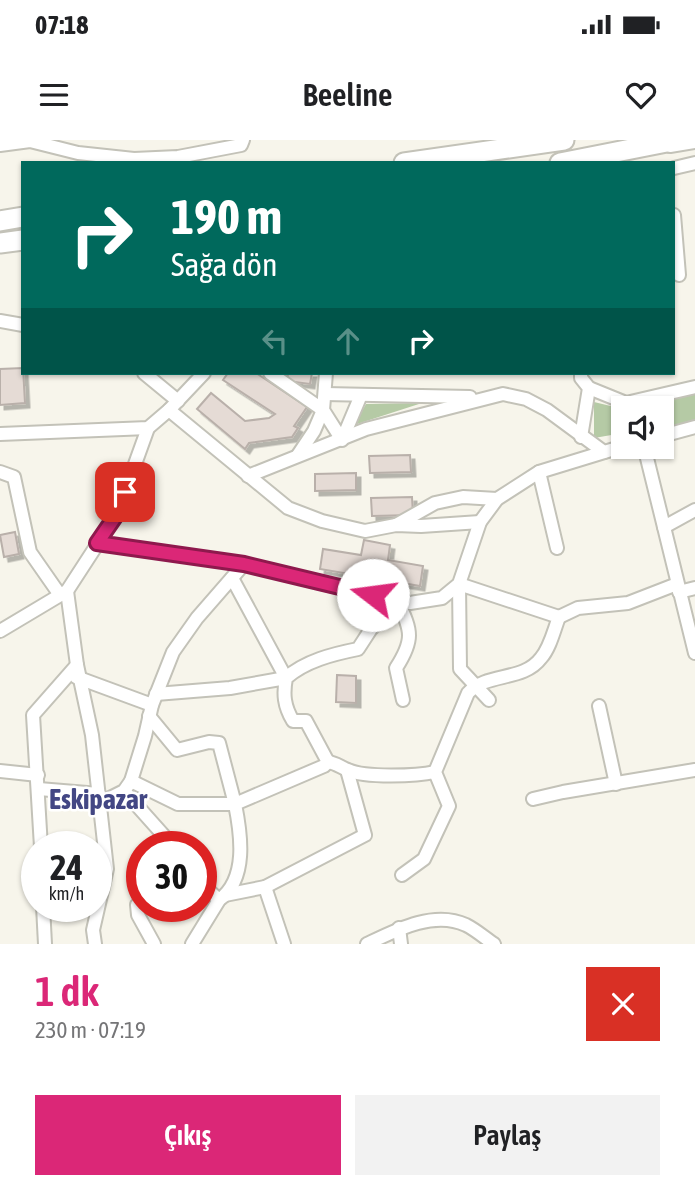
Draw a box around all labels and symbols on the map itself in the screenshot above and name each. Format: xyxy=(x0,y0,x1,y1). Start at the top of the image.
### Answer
pin xyxy=(95,462,155,522)
position arrow xyxy=(336,558,410,632)
district label: Eskipazar xyxy=(49,783,148,815)
speed limit sign: 30 xyxy=(126,831,217,922)

